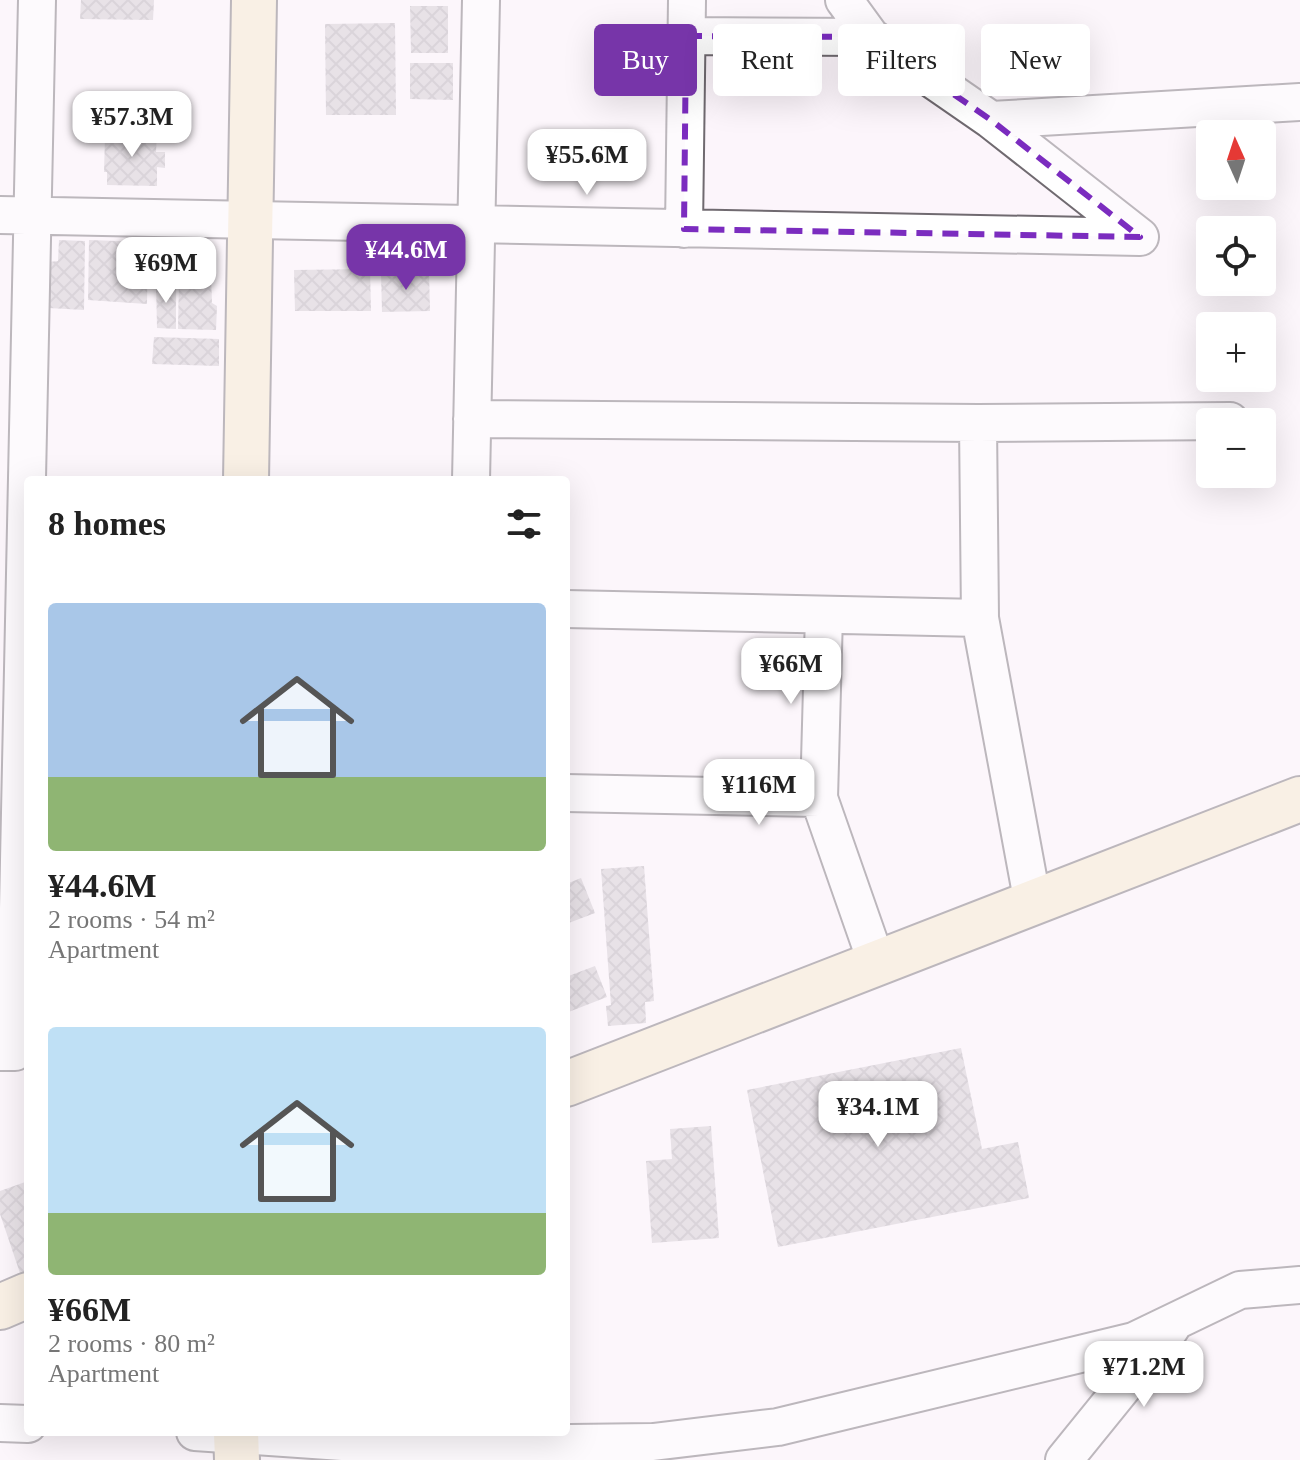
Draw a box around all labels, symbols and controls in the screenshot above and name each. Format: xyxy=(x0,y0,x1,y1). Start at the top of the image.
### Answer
chip: Buy xyxy=(594,24,697,96)
chip: Rent xyxy=(713,24,822,96)
chip: Filters xyxy=(838,24,965,96)
chip: New xyxy=(981,24,1090,96)
pin: ¥57.3M xyxy=(67,91,197,159)
text: ¥57.3M xyxy=(90,102,174,131)
north arrow xyxy=(1196,120,1276,200)
map controls xyxy=(1196,120,1276,488)
pin: ¥55.6M xyxy=(522,129,652,197)
text: ¥55.6M xyxy=(545,140,629,169)
button: locate xyxy=(1196,216,1276,296)
pin: ¥44.6M xyxy=(341,224,471,292)
text: ¥44.6M xyxy=(364,235,448,264)
pin: ¥69M xyxy=(119,237,213,305)
text: ¥69M xyxy=(134,248,198,277)
button: + xyxy=(1196,312,1276,392)
button: − xyxy=(1196,408,1276,488)
icon: filters xyxy=(502,502,546,546)
text: 8 homes xyxy=(48,505,166,542)
pin: ¥66M xyxy=(744,638,838,706)
text: ¥66M xyxy=(759,649,823,678)
icon: home xyxy=(225,655,369,799)
pin: ¥116M xyxy=(703,759,815,827)
text: ¥116M xyxy=(721,770,797,799)
text: ¥44.6M xyxy=(48,867,157,904)
text: 2 rooms · 54 m² xyxy=(48,905,215,934)
text: Apartment xyxy=(48,935,159,964)
icon: home xyxy=(225,1079,369,1223)
pin: ¥34.1M xyxy=(813,1081,943,1149)
text: ¥34.1M xyxy=(836,1092,920,1121)
text: ¥66M xyxy=(48,1291,131,1328)
text: 2 rooms · 80 m² xyxy=(48,1329,215,1358)
pin: ¥71.2M xyxy=(1079,1341,1209,1409)
text: ¥71.2M xyxy=(1102,1352,1186,1381)
text: Apartment xyxy=(48,1359,159,1388)

